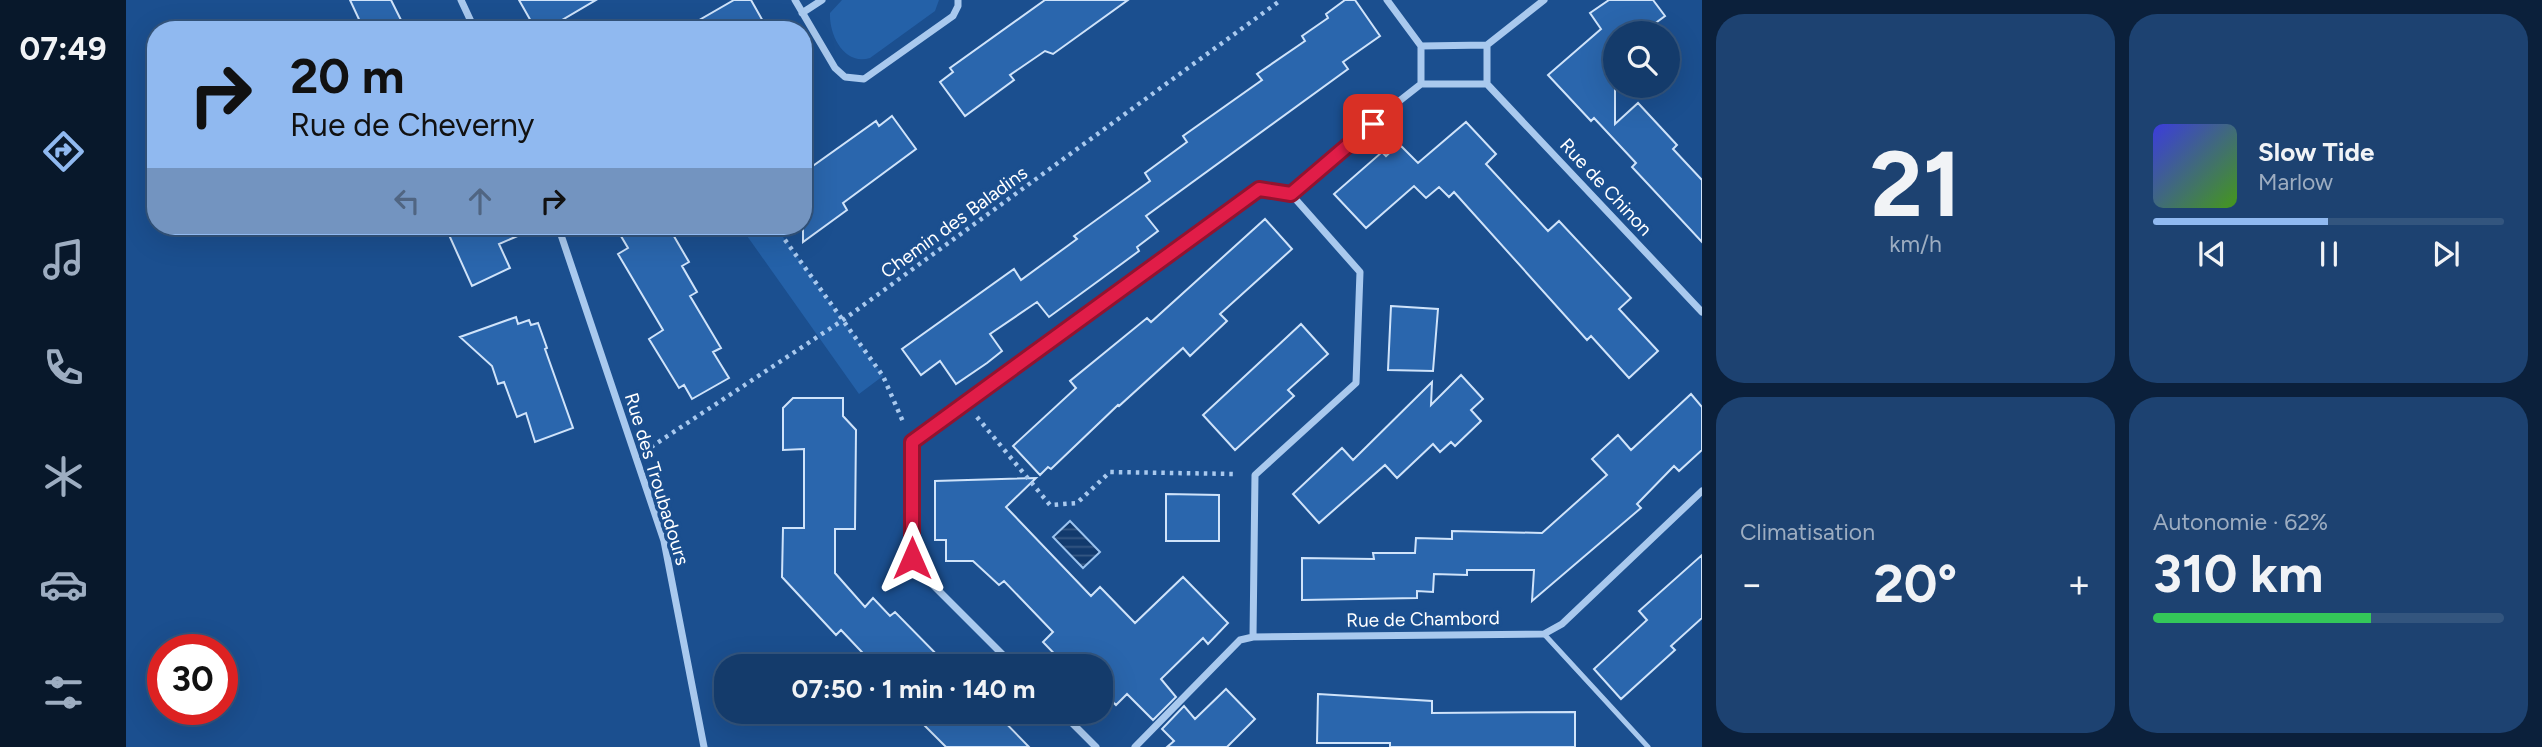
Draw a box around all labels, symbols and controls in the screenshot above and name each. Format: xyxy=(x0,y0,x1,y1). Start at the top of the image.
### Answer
map controls xyxy=(1603,21,1680,98)
button: search xyxy=(1603,21,1680,98)
text: 07:49 xyxy=(20,30,106,68)
text: 20 m xyxy=(290,46,405,105)
icon: right xyxy=(175,49,266,140)
pin xyxy=(1343,94,1403,154)
icon: arrive xyxy=(1354,105,1392,143)
text: Rue de Cheverny xyxy=(290,106,534,144)
icon: directions xyxy=(39,127,88,176)
text: 21 xyxy=(1870,130,1961,239)
street label: Rue de Chinon xyxy=(1555,134,1657,240)
text: Slow Tide xyxy=(2258,136,2374,168)
street label: Chemin des Baladins xyxy=(876,161,1032,283)
text: Marlow xyxy=(2258,168,2333,196)
icon: left xyxy=(388,182,426,220)
icon: ahead xyxy=(461,182,499,220)
icon: right xyxy=(534,182,572,220)
text: km/h xyxy=(1889,230,1942,258)
icon: music xyxy=(39,235,88,284)
icon: previous xyxy=(2193,235,2231,273)
icon: pause xyxy=(2310,235,2348,273)
icon: next xyxy=(2427,235,2465,273)
icon: phone xyxy=(39,343,88,392)
street label: Rue des Troubadours xyxy=(620,390,694,568)
icon: climate xyxy=(39,452,88,501)
text: Autonomie · 62% xyxy=(2153,508,2328,536)
text: Climatisation xyxy=(1740,518,1875,546)
position arrow xyxy=(875,521,949,595)
text: 310 km xyxy=(2153,543,2323,605)
text: 20° xyxy=(1874,553,1957,615)
icon: car xyxy=(39,560,88,609)
text: − xyxy=(1740,561,1764,607)
text: + xyxy=(2067,561,2091,607)
street label: Rue de Chambord xyxy=(1346,606,1500,632)
speed limit sign: 30 xyxy=(147,634,238,725)
icon: filters xyxy=(39,668,88,717)
text: 07:50 · 1 min · 140 m xyxy=(792,673,1035,705)

